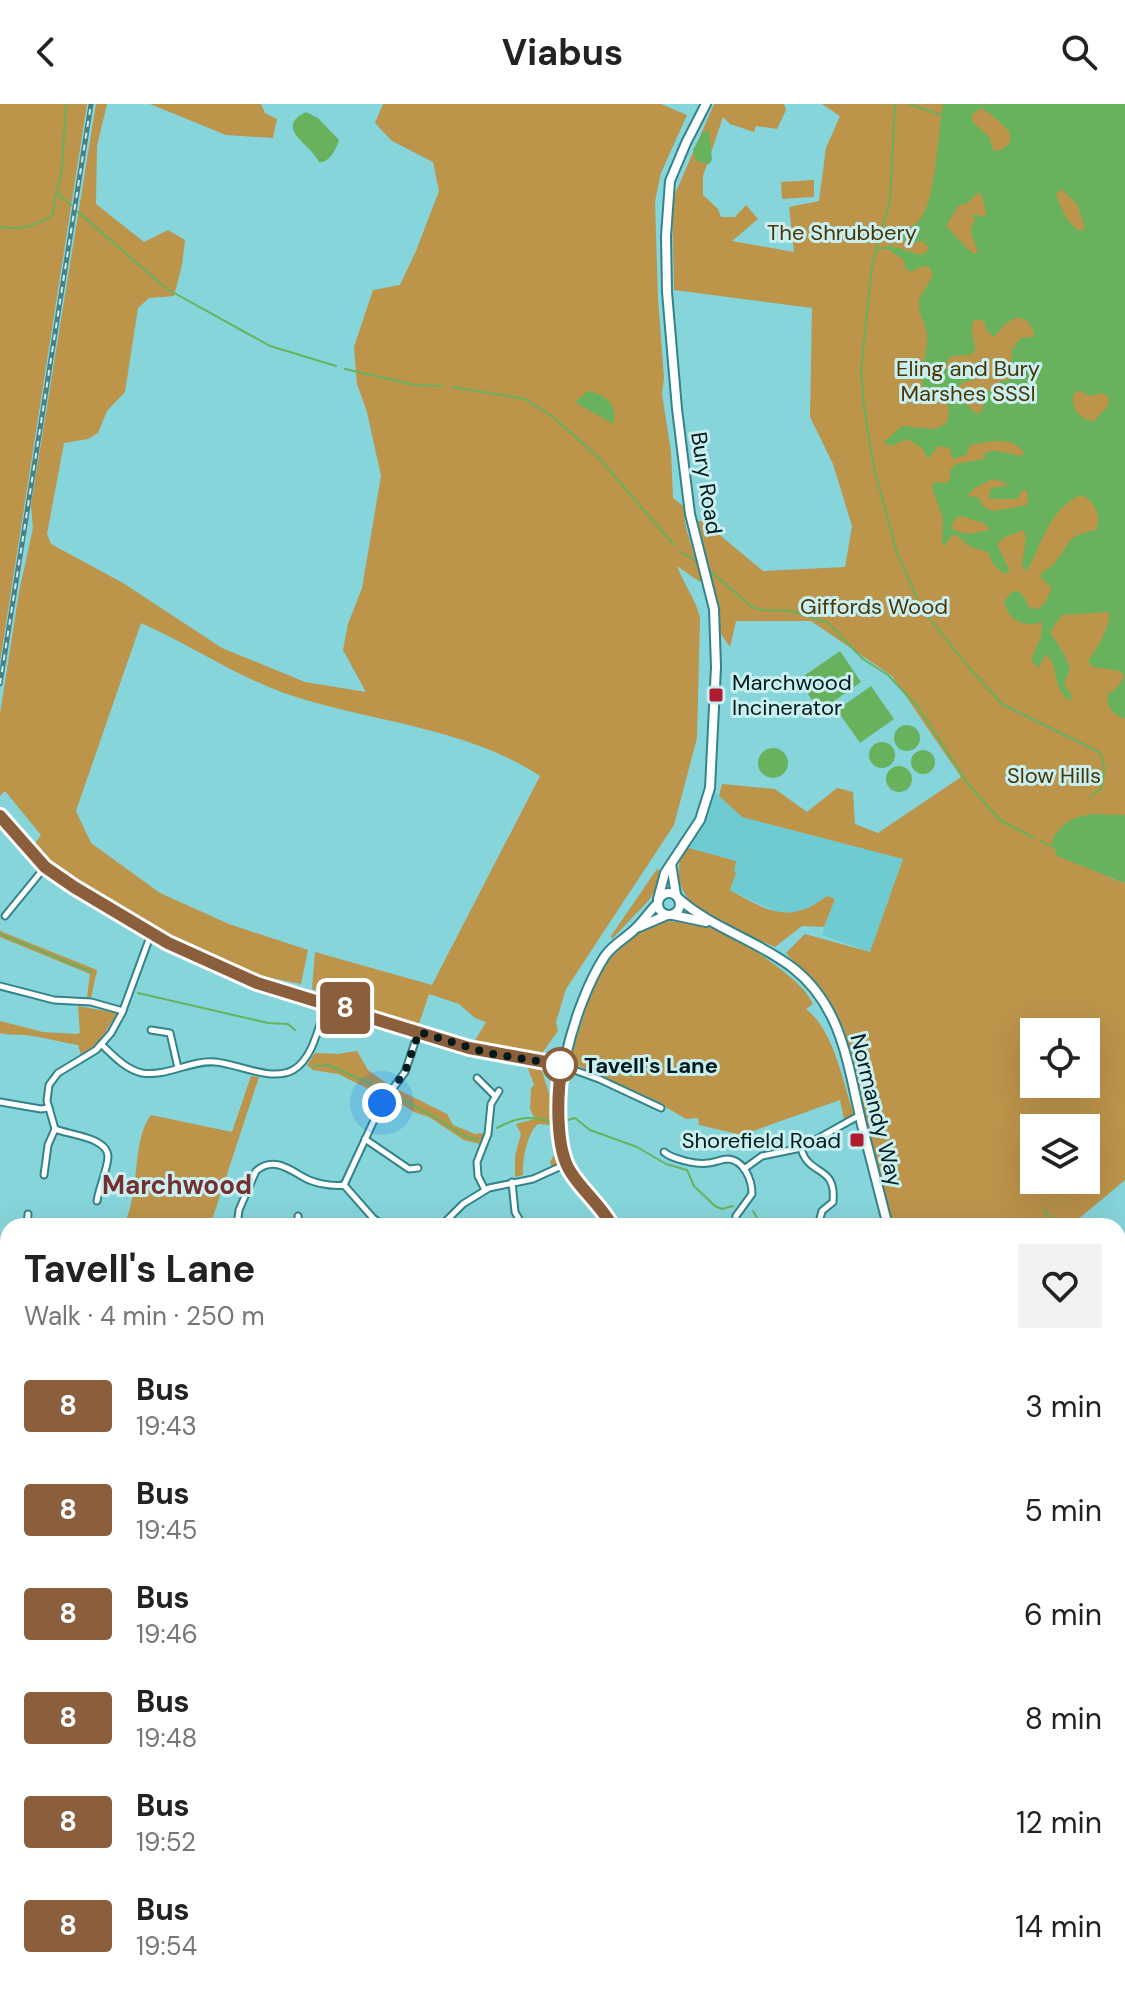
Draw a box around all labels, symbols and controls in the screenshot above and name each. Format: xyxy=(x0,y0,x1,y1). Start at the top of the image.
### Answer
text: Viabus xyxy=(502,29,623,76)
icon: back xyxy=(24,30,68,74)
icon: search xyxy=(1057,30,1101,74)
park label: The Shrubbery xyxy=(767,218,917,247)
park label: Eling and Bury Marshes SSSI xyxy=(896,354,1040,408)
street label: Bury Road xyxy=(684,430,729,536)
park label: Giffords Wood xyxy=(800,592,948,621)
place label: Marchwood Incinerator xyxy=(732,668,852,722)
marker: Marchwood Incinerator xyxy=(707,686,725,704)
park label: Slow Hills xyxy=(1007,761,1101,790)
line badge: 8 xyxy=(319,982,371,1034)
text: 8 xyxy=(336,989,354,1026)
map controls xyxy=(1020,1018,1100,1194)
button: locate xyxy=(1020,1018,1100,1098)
street label: Normandy Way xyxy=(844,1031,910,1190)
marker: Tavell's Lane xyxy=(543,1048,577,1082)
place label: Tavell's Lane xyxy=(584,1051,718,1080)
your location xyxy=(362,1083,402,1123)
button: layers xyxy=(1020,1114,1100,1194)
place label: Shorefield Road xyxy=(682,1126,841,1155)
marker: Shorefield Road xyxy=(848,1131,866,1149)
district label: Marchwood xyxy=(102,1168,252,1202)
text: Tavell's Lane xyxy=(24,1244,255,1294)
button: heart xyxy=(1018,1244,1102,1328)
text: Walk · 4 min · 250 m xyxy=(24,1299,265,1333)
text: Bus xyxy=(136,1370,190,1409)
text: 8 xyxy=(59,1387,77,1424)
text: 3 min xyxy=(1025,1387,1102,1426)
text: 19:43 xyxy=(136,1409,197,1443)
text: Bus xyxy=(136,1474,190,1513)
text: 8 xyxy=(59,1491,77,1528)
text: 5 min xyxy=(1025,1491,1102,1530)
text: 19:45 xyxy=(136,1513,197,1547)
text: Bus xyxy=(136,1578,190,1617)
text: 8 xyxy=(59,1595,77,1632)
text: 6 min xyxy=(1024,1595,1102,1634)
text: 19:46 xyxy=(136,1617,198,1651)
text: Bus xyxy=(136,1682,190,1721)
text: 8 xyxy=(59,1699,77,1736)
text: 8 min xyxy=(1025,1699,1102,1738)
text: 19:48 xyxy=(136,1721,197,1755)
text: Bus xyxy=(136,1786,190,1825)
text: 8 xyxy=(59,1803,77,1840)
text: 12 min xyxy=(1016,1803,1102,1842)
text: 19:52 xyxy=(136,1825,196,1859)
text: Bus xyxy=(136,1890,190,1929)
text: 8 xyxy=(59,1907,77,1944)
text: 14 min xyxy=(1015,1907,1102,1946)
text: 19:54 xyxy=(136,1929,197,1963)

